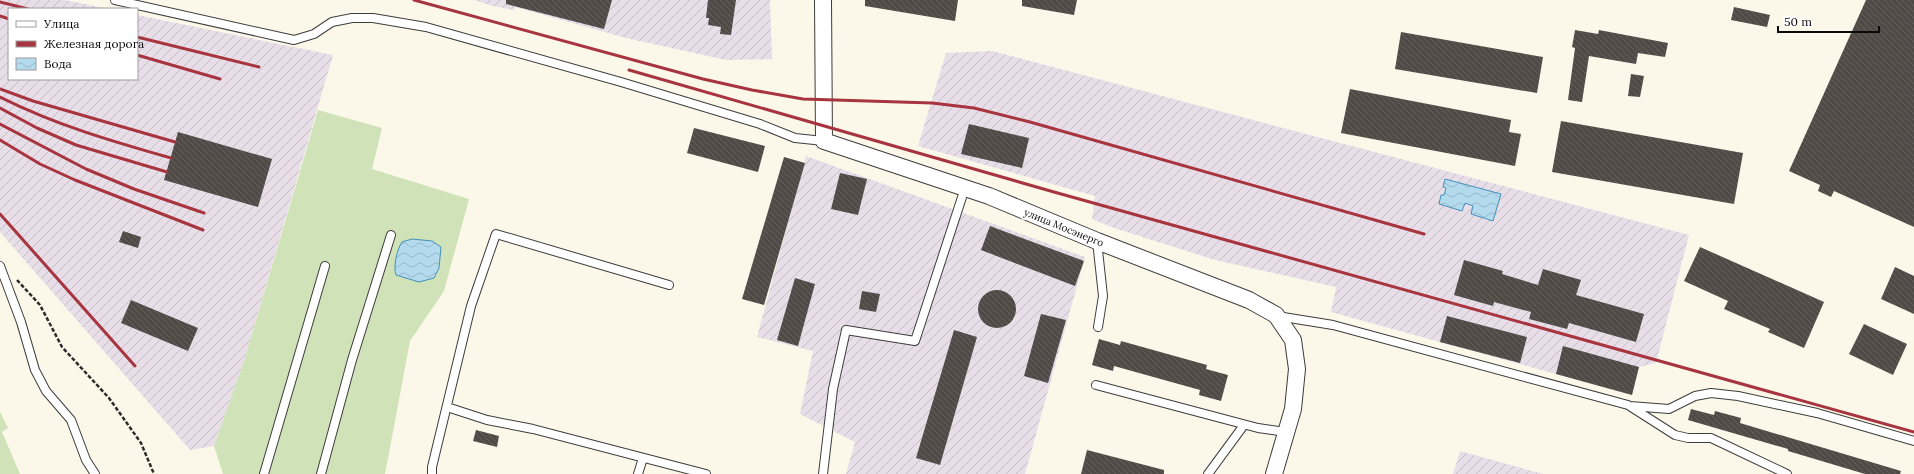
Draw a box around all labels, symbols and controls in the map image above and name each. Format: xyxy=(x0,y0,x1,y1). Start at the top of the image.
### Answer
legend xyxy=(8,8,138,80)
scale bar xyxy=(1778,8,1879,34)
text: 50 m xyxy=(1784,14,1812,29)
text: Улица xyxy=(43,16,80,31)
text: Железная дорога xyxy=(44,36,144,51)
text: Вода xyxy=(44,56,72,71)
street label: улица Мосэнерго xyxy=(1022,206,1106,249)

